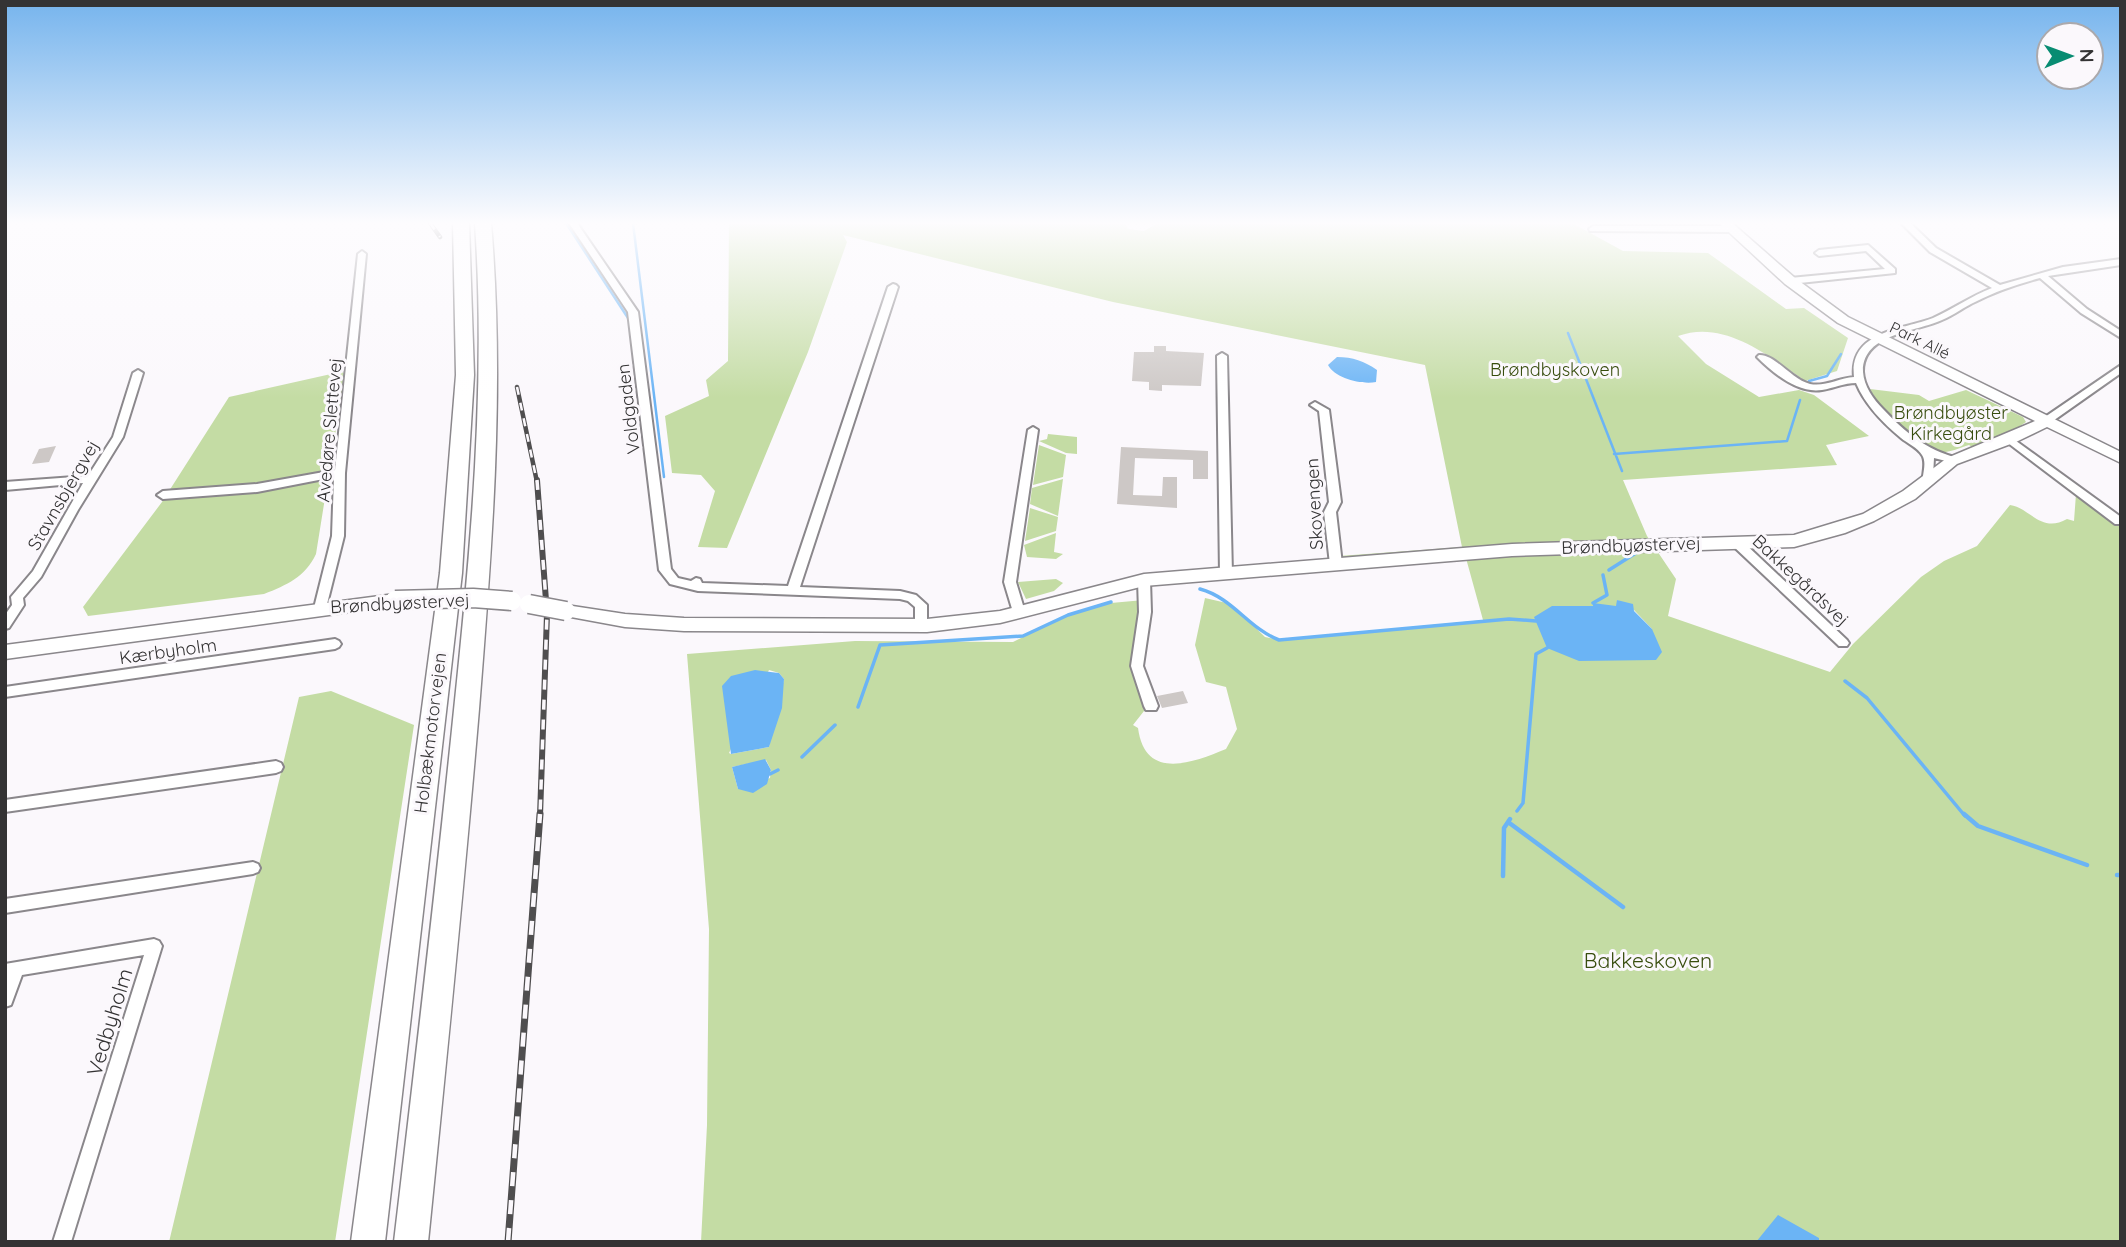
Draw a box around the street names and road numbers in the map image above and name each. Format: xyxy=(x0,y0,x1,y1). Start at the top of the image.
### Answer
street label: Park Allé xyxy=(1886,317,1954,363)
street label: Avedøre Slettevej xyxy=(311,357,347,503)
street label: Voldgaden xyxy=(611,363,645,455)
street label: Stavnsbjergvej xyxy=(22,436,104,554)
street label: Skovengen xyxy=(1300,458,1328,550)
street label: Bakkegårdsvej xyxy=(1748,529,1854,631)
street label: Brøndbyøstervej xyxy=(1561,531,1701,559)
street label: Brøndbyøstervej xyxy=(330,588,470,618)
street label: Kærbyholm xyxy=(118,633,218,669)
street label: Holbækmotorvejen xyxy=(409,651,451,815)
street label: Vedbyholm xyxy=(80,965,138,1079)

